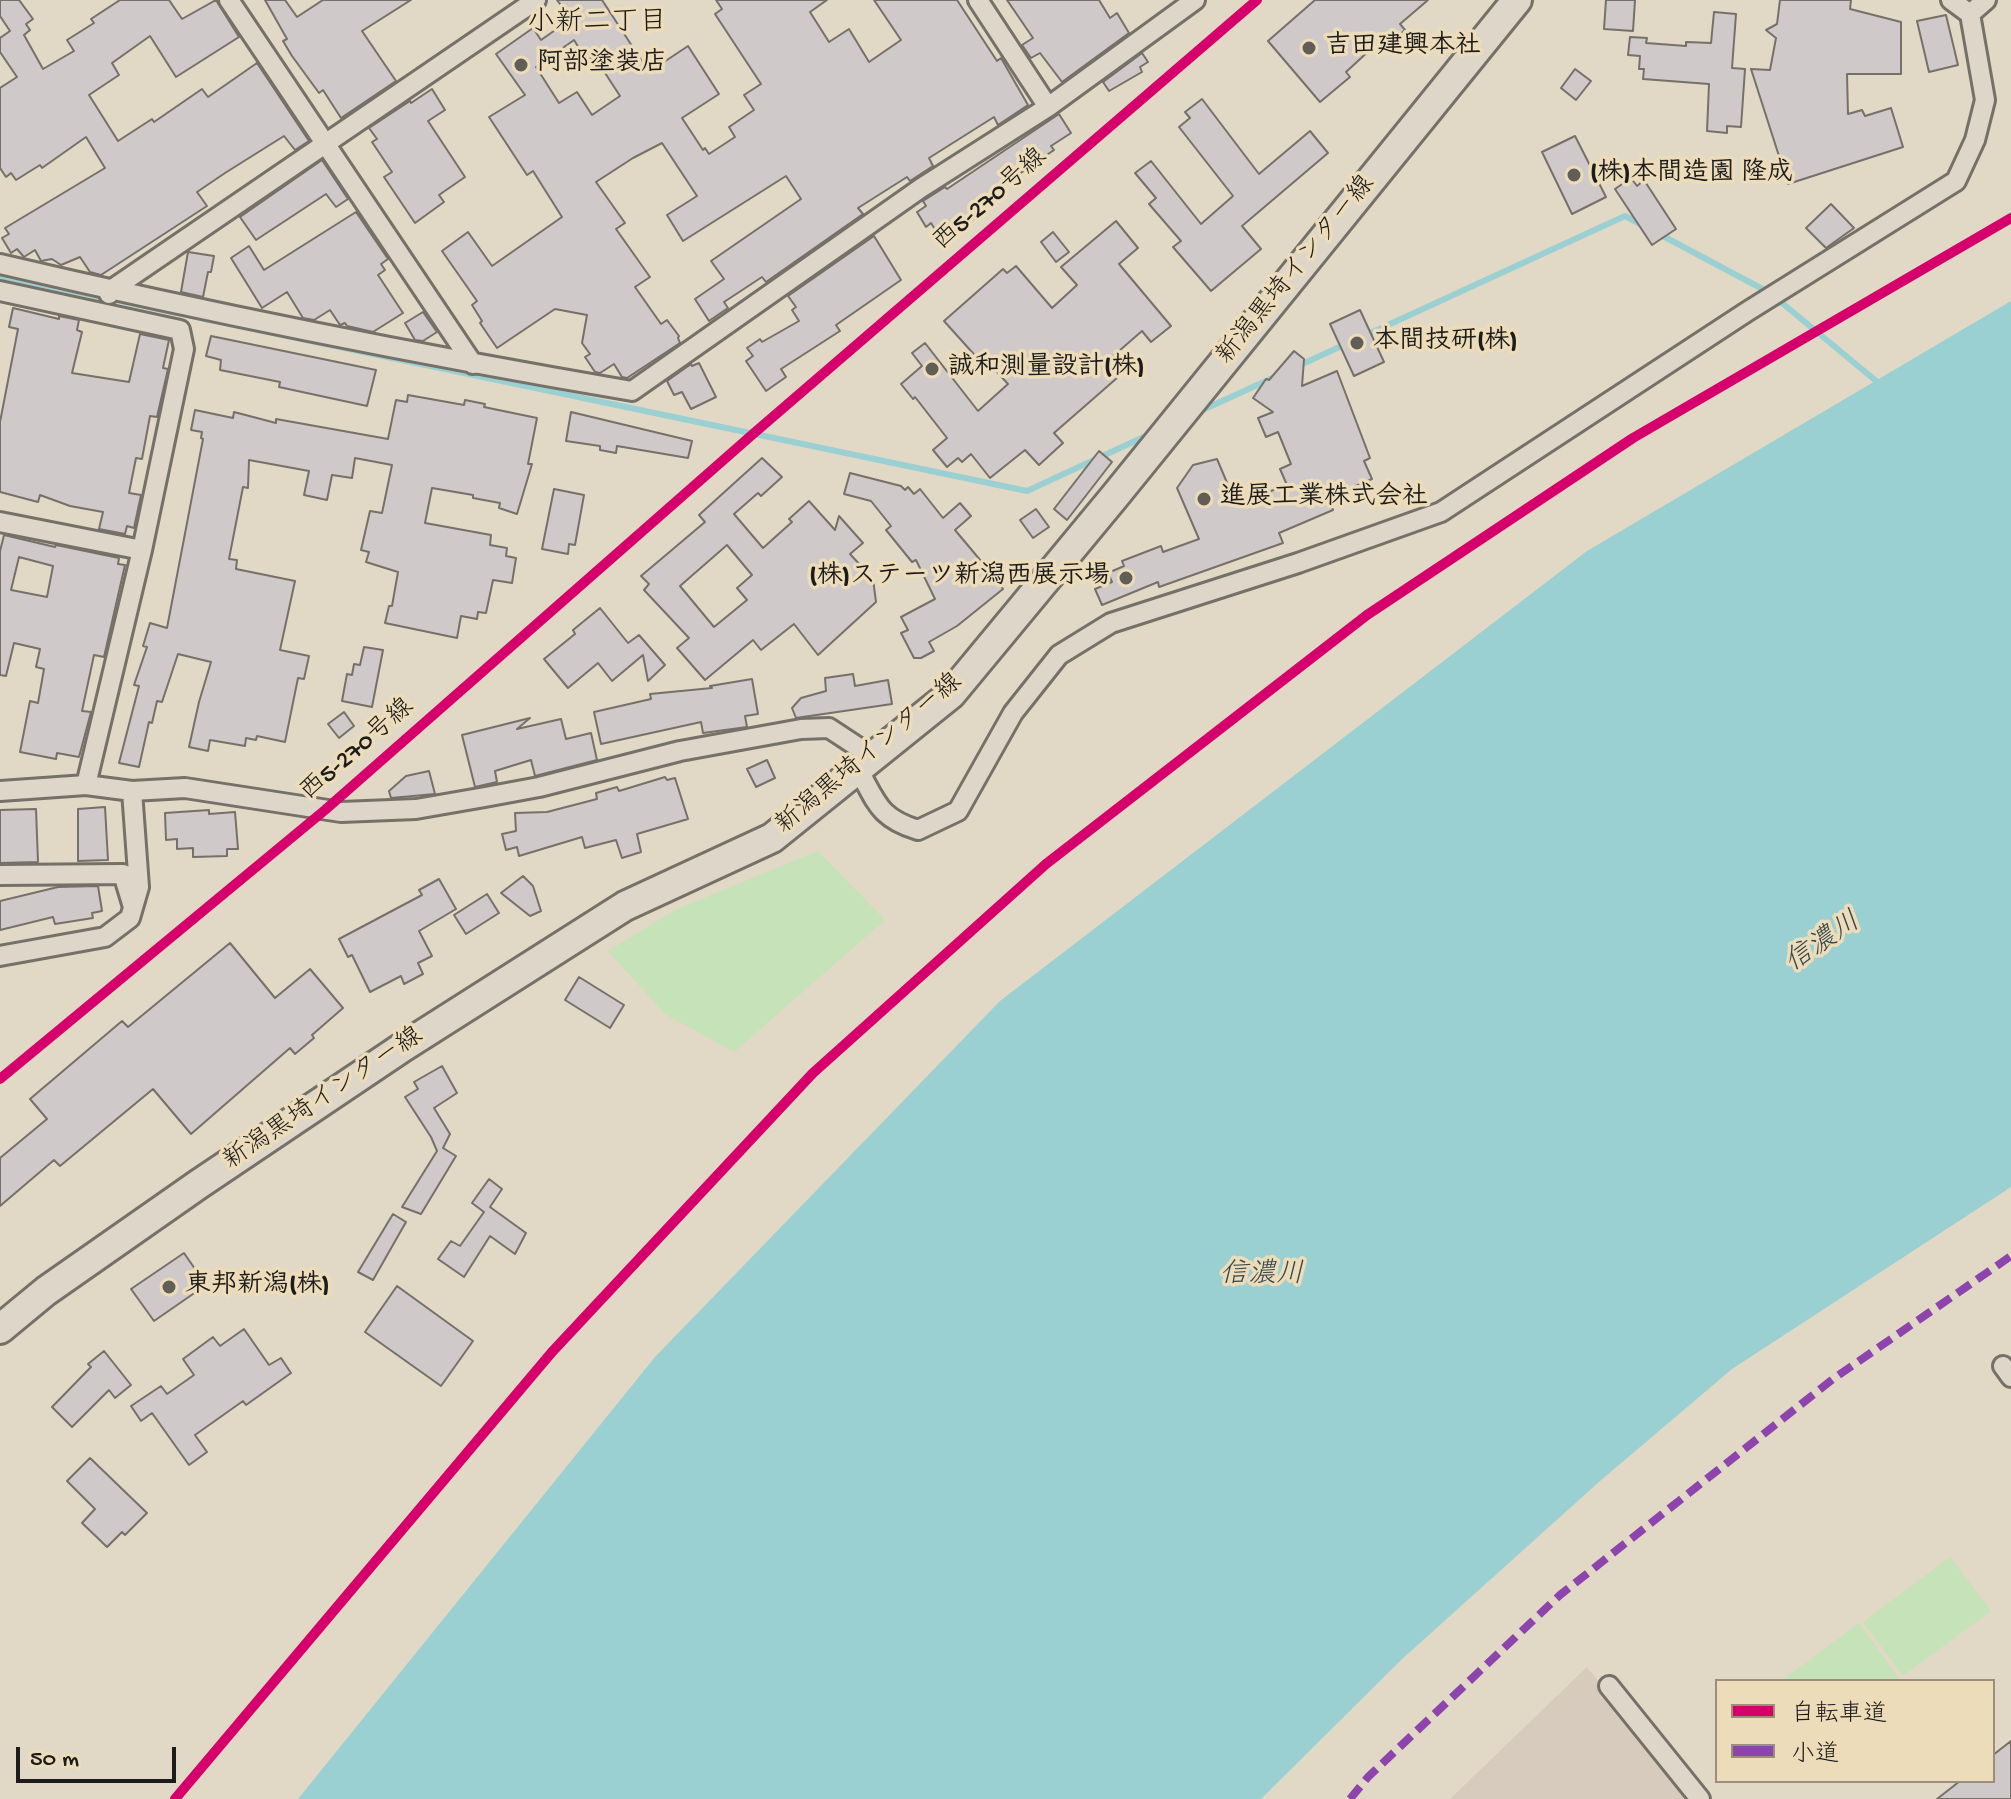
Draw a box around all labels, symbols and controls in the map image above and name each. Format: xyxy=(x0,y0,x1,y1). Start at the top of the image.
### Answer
district label: 小新二丁目 xyxy=(527,8,667,42)
place label: 吉田建興本社 xyxy=(1325,32,1481,64)
marker: 吉田建興本社 xyxy=(1300,39,1318,57)
place label: 阿部塗装店 xyxy=(537,49,667,81)
marker: 阿部塗装店 xyxy=(512,56,530,74)
street label: 西5-270号線 xyxy=(928,143,1054,259)
place label: (株)本間造園 隆成 xyxy=(1590,159,1793,191)
marker: (株)本間造園 隆成 xyxy=(1565,166,1583,184)
street label: 新潟黒埼インター線 xyxy=(1211,170,1383,372)
place label: 本間技研(株) xyxy=(1373,327,1518,359)
marker: 本間技研(株) xyxy=(1348,334,1366,352)
place label: 誠和測量設計(株) xyxy=(948,353,1145,385)
marker: 誠和測量設計(株) xyxy=(923,360,941,378)
place label: 進展工業株式会社 xyxy=(1220,483,1428,515)
marker: 進展工業株式会社 xyxy=(1195,490,1213,508)
place label: (株)ステーツ新潟西展示場 xyxy=(809,562,1110,594)
marker: (株)ステーツ新潟西展示場 xyxy=(1117,569,1135,587)
street label: 新潟黒埼インター線 xyxy=(770,668,970,842)
street label: 西5-270号線 xyxy=(295,693,421,809)
water label: 信濃川 xyxy=(1780,907,1868,981)
street label: 新潟黒埼インター線 xyxy=(218,1022,430,1178)
water label: 信濃川 xyxy=(1220,1260,1304,1294)
place label: 東邦新潟(株) xyxy=(185,1271,330,1303)
marker: 東邦新潟(株) xyxy=(160,1278,178,1296)
legend xyxy=(1715,1679,1995,1783)
text: 自転車道 xyxy=(1791,1701,1887,1730)
scale bar xyxy=(20,1731,180,1781)
text: 小道 xyxy=(1791,1741,1839,1770)
text: 50 m xyxy=(30,1746,79,1775)

